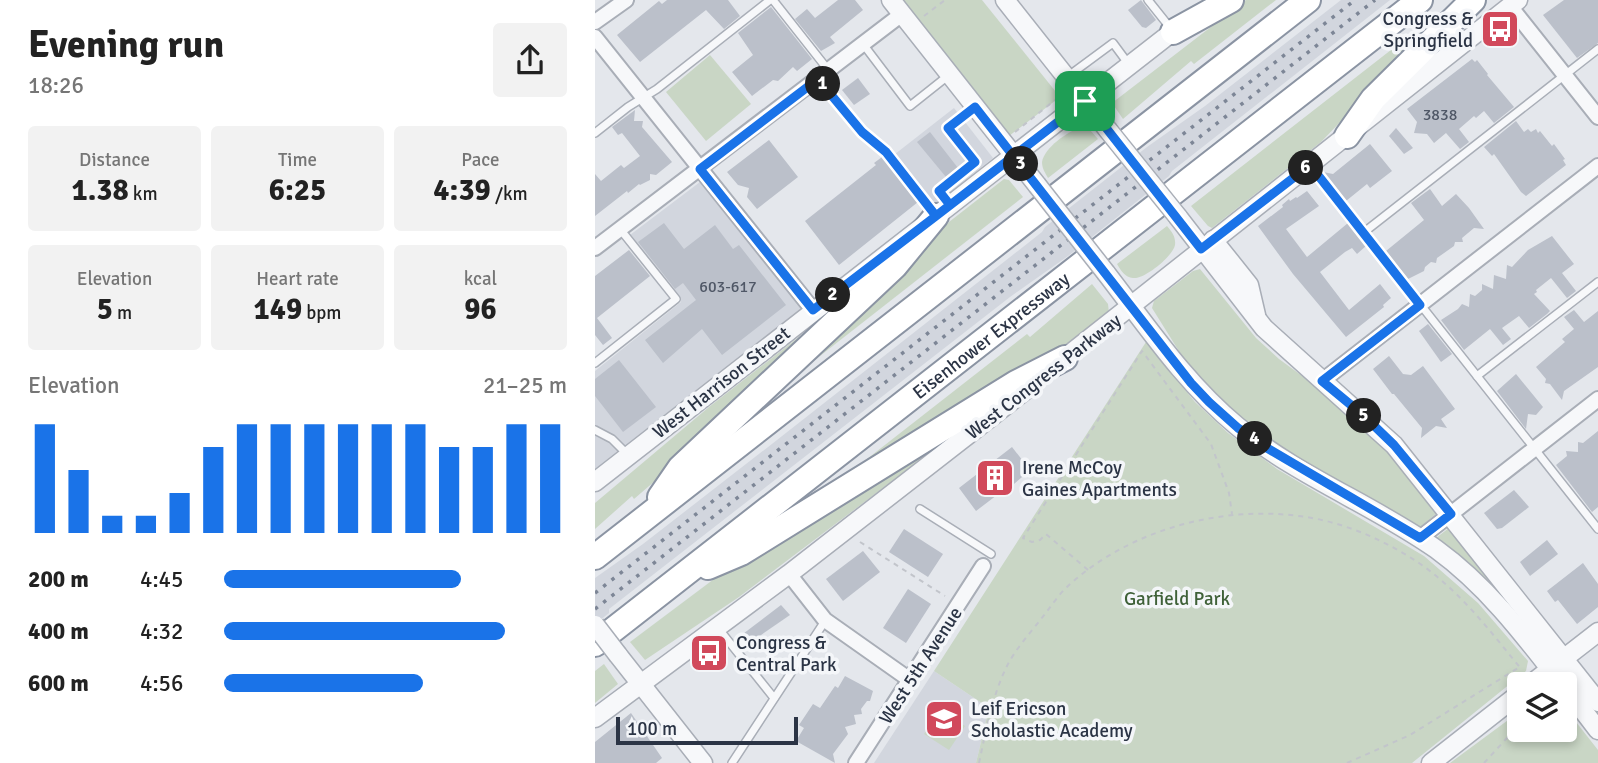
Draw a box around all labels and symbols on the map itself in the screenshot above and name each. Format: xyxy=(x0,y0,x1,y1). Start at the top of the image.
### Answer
place label: Congress & Springfield xyxy=(1383,7,1473,53)
bus stop icon: Congress & Springfield xyxy=(1479,8,1521,50)
pin: 1 xyxy=(805,66,841,102)
pin xyxy=(1055,71,1115,131)
house number: 3838 xyxy=(1423,105,1457,125)
pin: 3 xyxy=(1003,146,1039,182)
pin: 6 xyxy=(1289,150,1323,186)
street label: Eisenhower Expressway xyxy=(908,267,1075,405)
house number: 603-617 xyxy=(699,277,757,297)
pin: 2 xyxy=(815,278,851,312)
street label: West Congress Parkway xyxy=(961,308,1126,445)
street label: West Harrison Street xyxy=(648,321,796,444)
pin: 5 xyxy=(1347,398,1381,434)
pin: 4 xyxy=(1237,422,1273,457)
place label: Irene McCoy Gaines Apartments xyxy=(1022,456,1177,502)
building icon: Irene McCoy Gaines Apartments xyxy=(974,457,1016,499)
park label: Garfield Park xyxy=(1124,587,1231,611)
street label: West 5th Avenue xyxy=(874,602,968,729)
place label: Congress & Central Park xyxy=(736,631,837,677)
bus stop icon: Congress & Central Park xyxy=(688,632,730,674)
place label: Leif Ericson Scholastic Academy xyxy=(971,697,1133,743)
school or university icon: Leif Ericson Scholastic Academy xyxy=(923,698,965,740)
scale bar xyxy=(616,714,798,746)

